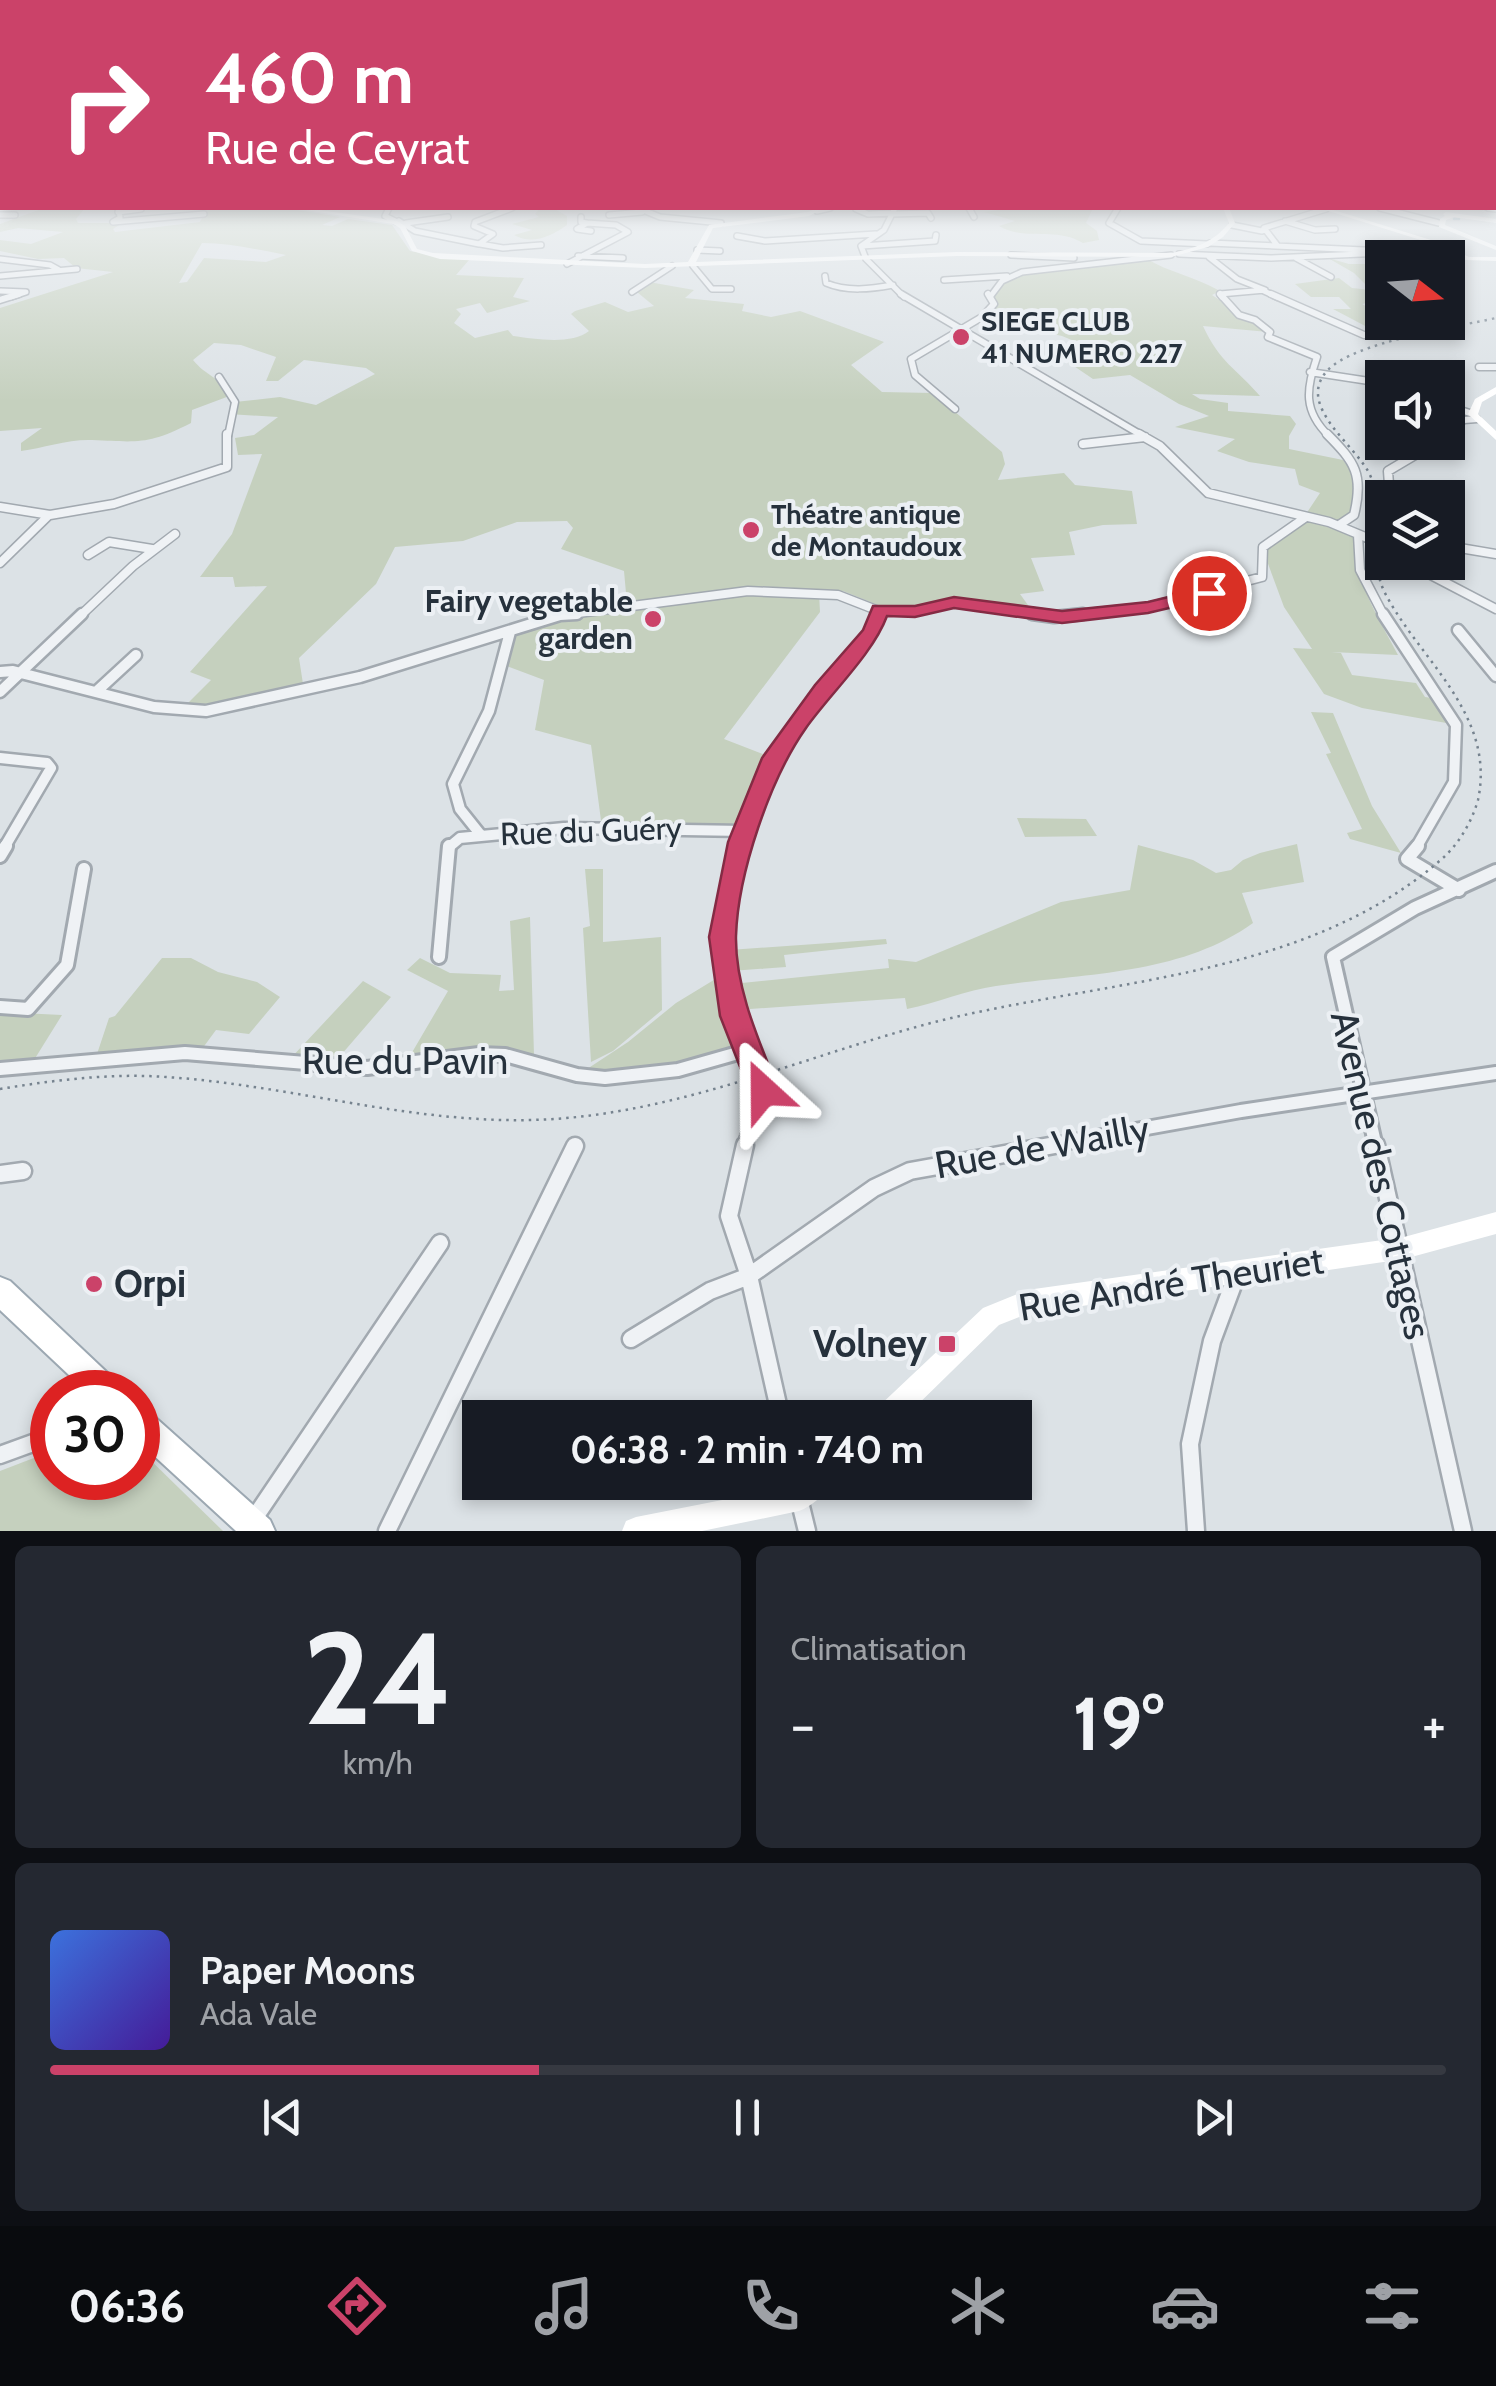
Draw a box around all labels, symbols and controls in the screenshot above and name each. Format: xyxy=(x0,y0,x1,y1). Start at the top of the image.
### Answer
text: 460 m xyxy=(205,35,414,121)
icon: right xyxy=(40,40,170,170)
text: Rue de Ceyrat xyxy=(205,121,469,175)
north arrow xyxy=(1365,240,1465,340)
map controls xyxy=(1365,240,1465,580)
place label: SIEGE CLUB 41 NUMERO 227 xyxy=(981,304,1183,370)
marker: SIEGE CLUB 41 NUMERO 227 xyxy=(950,326,972,348)
button: sound xyxy=(1365,360,1465,460)
button: layers xyxy=(1365,480,1465,580)
place label: Théatre antique de Montaudoux xyxy=(771,497,962,563)
marker: Théatre antique de Montaudoux xyxy=(740,519,762,541)
pin xyxy=(1167,551,1252,636)
icon: arrive xyxy=(1182,566,1237,621)
place label: Fairy vegetable garden xyxy=(424,581,633,657)
marker: Fairy vegetable garden xyxy=(642,608,664,630)
street label: Rue du Guéry xyxy=(500,808,682,853)
street label: Avenue des Cottages xyxy=(1321,1006,1442,1344)
street label: Rue du Pavin xyxy=(302,1037,508,1084)
position arrow xyxy=(712,1039,816,1143)
street label: Rue de Wailly xyxy=(931,1105,1153,1188)
street label: Rue André Theuriet xyxy=(1015,1236,1327,1331)
place label: Orpi xyxy=(114,1260,186,1307)
marker: Orpi xyxy=(83,1273,105,1295)
place label: Volney xyxy=(813,1320,928,1367)
marker: Volney xyxy=(936,1333,958,1355)
speed limit sign: 30 xyxy=(30,1370,160,1500)
text: 06:38 · 2 min · 740 m xyxy=(570,1426,924,1473)
text: 24 xyxy=(303,1599,453,1757)
text: Climatisation xyxy=(791,1629,967,1668)
text: 19° xyxy=(1073,1678,1164,1769)
text: − xyxy=(791,1691,815,1758)
text: + xyxy=(1422,1691,1446,1758)
text: km/h xyxy=(343,1743,413,1782)
text: Paper Moons xyxy=(200,1947,415,1994)
text: Ada Vale xyxy=(200,1994,317,2033)
icon: previous xyxy=(255,2090,310,2145)
icon: pause xyxy=(720,2090,775,2145)
icon: next xyxy=(1186,2090,1241,2145)
icon: directions xyxy=(322,2271,392,2341)
icon: music xyxy=(529,2271,599,2341)
icon: phone xyxy=(736,2271,806,2341)
icon: climate xyxy=(943,2271,1013,2341)
icon: car xyxy=(1150,2271,1220,2341)
icon: filters xyxy=(1357,2271,1427,2341)
text: 06:36 xyxy=(69,2279,185,2333)

